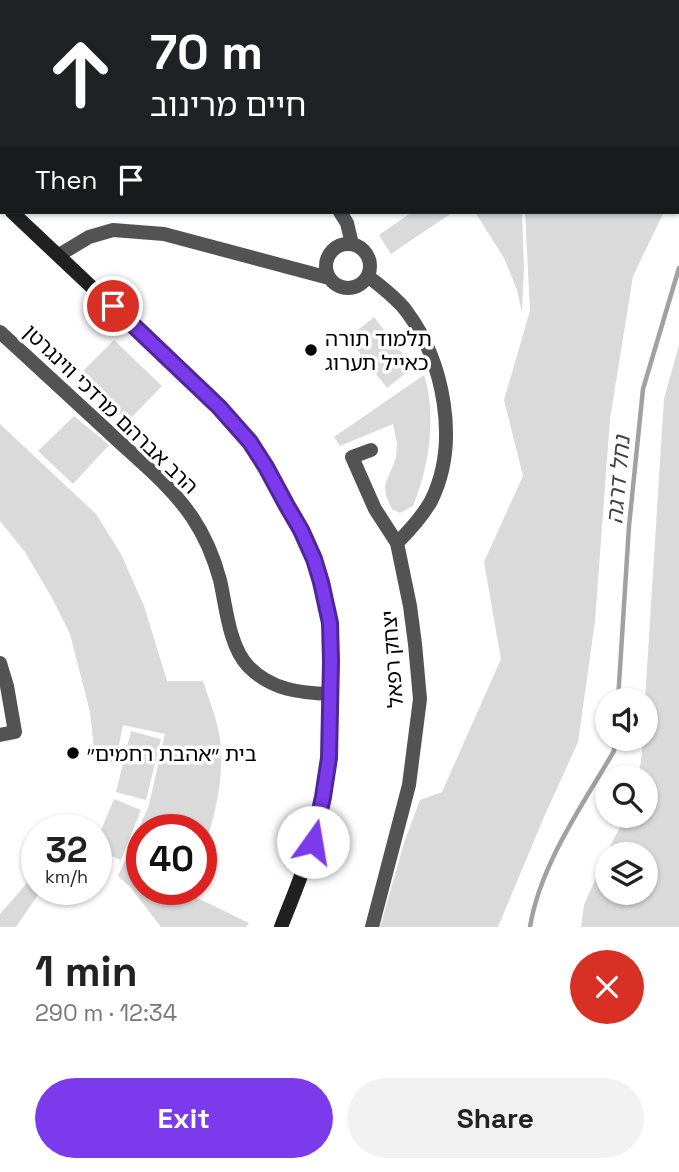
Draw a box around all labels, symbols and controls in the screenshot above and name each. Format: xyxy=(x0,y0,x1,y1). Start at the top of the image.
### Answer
text: 70 m xyxy=(150,21,263,83)
icon: ahead xyxy=(35,28,126,119)
text: חיים מרינוב xyxy=(150,85,306,125)
icon: arrive xyxy=(112,161,150,199)
text: Then xyxy=(35,163,98,197)
pin xyxy=(83,276,143,336)
icon: arrive xyxy=(94,287,132,325)
street label: הרב אברהם מרדכי ווינגרטן xyxy=(18,318,204,500)
place label: תלמוד תורה כאייל תערוג xyxy=(325,325,432,376)
marker: תלמוד תורה כאייל תערוג xyxy=(303,342,319,358)
water label: נחל דרגה xyxy=(599,432,637,525)
street label: יצחק רפאל xyxy=(375,609,409,709)
map controls xyxy=(595,688,658,905)
button: sound xyxy=(595,688,658,751)
place label: בית ״אהבת רחמים״ xyxy=(87,740,257,767)
marker: בית ״אהבת רחמים״ xyxy=(65,745,81,761)
button: search xyxy=(595,765,658,828)
position arrow xyxy=(276,805,350,879)
speed limit sign: 40 xyxy=(126,814,217,905)
text: 32 xyxy=(45,828,88,872)
button: layers xyxy=(595,842,658,905)
text: km/h xyxy=(45,865,88,888)
text: 1 min xyxy=(35,945,138,998)
button: close xyxy=(570,950,644,1024)
text: 290 m · 12:34 xyxy=(35,998,177,1028)
button: Exit xyxy=(35,1078,333,1158)
button: Share xyxy=(347,1078,644,1158)

